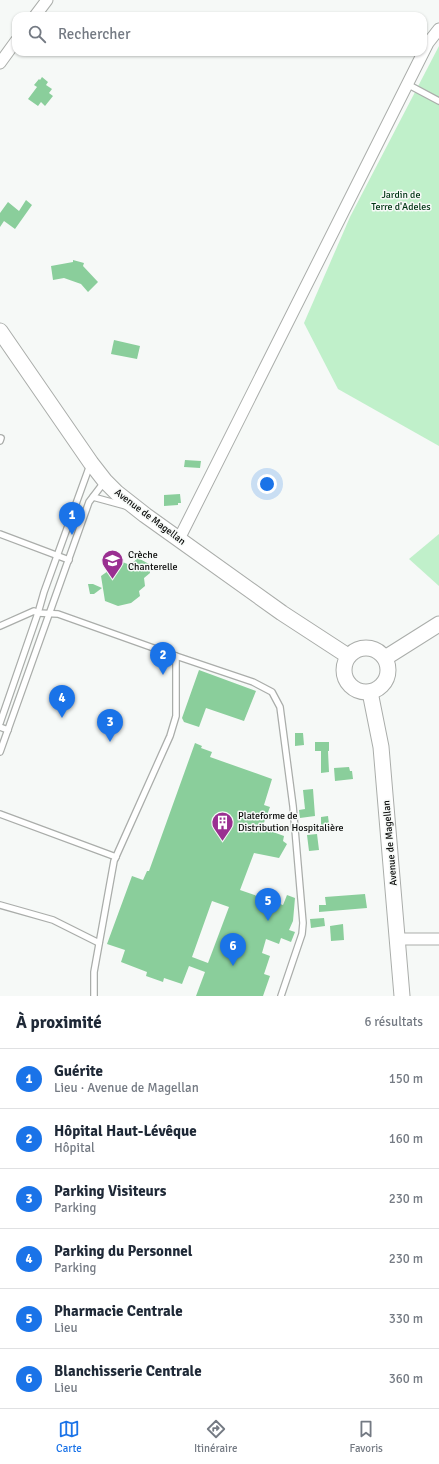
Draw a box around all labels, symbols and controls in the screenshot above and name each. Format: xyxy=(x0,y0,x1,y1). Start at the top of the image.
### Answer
search box xyxy=(12,12,427,56)
icon: search xyxy=(26,23,48,45)
text: Rechercher xyxy=(58,25,131,43)
park label: Jardin de Terre d'Adeles xyxy=(371,189,431,213)
your location xyxy=(257,474,277,494)
street label: Avenue de Magellan xyxy=(112,486,188,548)
pin: 1 xyxy=(59,502,85,535)
school or university icon: Crèche Chanterelle xyxy=(99,548,125,581)
place label: Crèche Chanterelle xyxy=(128,549,178,573)
pin: 2 xyxy=(150,642,176,675)
pin: 4 xyxy=(49,685,75,718)
pin: 3 xyxy=(97,709,123,742)
street label: Avenue de Magellan xyxy=(380,800,400,886)
building icon: Plateforme de Distribution Hospitalière xyxy=(209,809,235,842)
place label: Plateforme de Distribution Hospitalière xyxy=(238,810,343,834)
pin: 5 xyxy=(255,888,281,921)
pin: 6 xyxy=(220,933,246,966)
text: À proximité xyxy=(16,1012,102,1033)
text: 6 résultats xyxy=(364,1014,423,1030)
text: Guérite xyxy=(54,1062,103,1080)
text: 1 xyxy=(25,1071,33,1087)
text: 150 m xyxy=(389,1071,423,1087)
text: Lieu · Avenue de Magellan xyxy=(54,1080,199,1096)
text: Hôpital Haut-Lévêque xyxy=(54,1122,197,1140)
text: 2 xyxy=(25,1131,33,1147)
text: 160 m xyxy=(389,1131,423,1147)
text: Hôpital xyxy=(54,1140,95,1156)
text: Parking Visiteurs xyxy=(54,1182,166,1200)
text: 3 xyxy=(25,1191,33,1207)
text: 230 m xyxy=(389,1191,423,1207)
text: Parking xyxy=(54,1200,96,1216)
text: Parking du Personnel xyxy=(54,1242,193,1260)
text: 4 xyxy=(25,1251,33,1267)
text: 230 m xyxy=(389,1251,423,1267)
text: Parking xyxy=(54,1260,96,1276)
text: Pharmacie Centrale xyxy=(54,1302,183,1320)
text: 5 xyxy=(25,1311,33,1327)
text: 330 m xyxy=(389,1311,423,1327)
text: Lieu xyxy=(54,1320,78,1336)
text: Blanchisserie Centrale xyxy=(54,1362,202,1380)
text: 6 xyxy=(25,1371,33,1387)
text: 360 m xyxy=(389,1371,423,1387)
text: Lieu xyxy=(54,1380,78,1396)
tab: Carte xyxy=(56,1418,82,1455)
tab: Itinéraire xyxy=(194,1418,237,1455)
tab: Favoris xyxy=(350,1418,383,1455)

